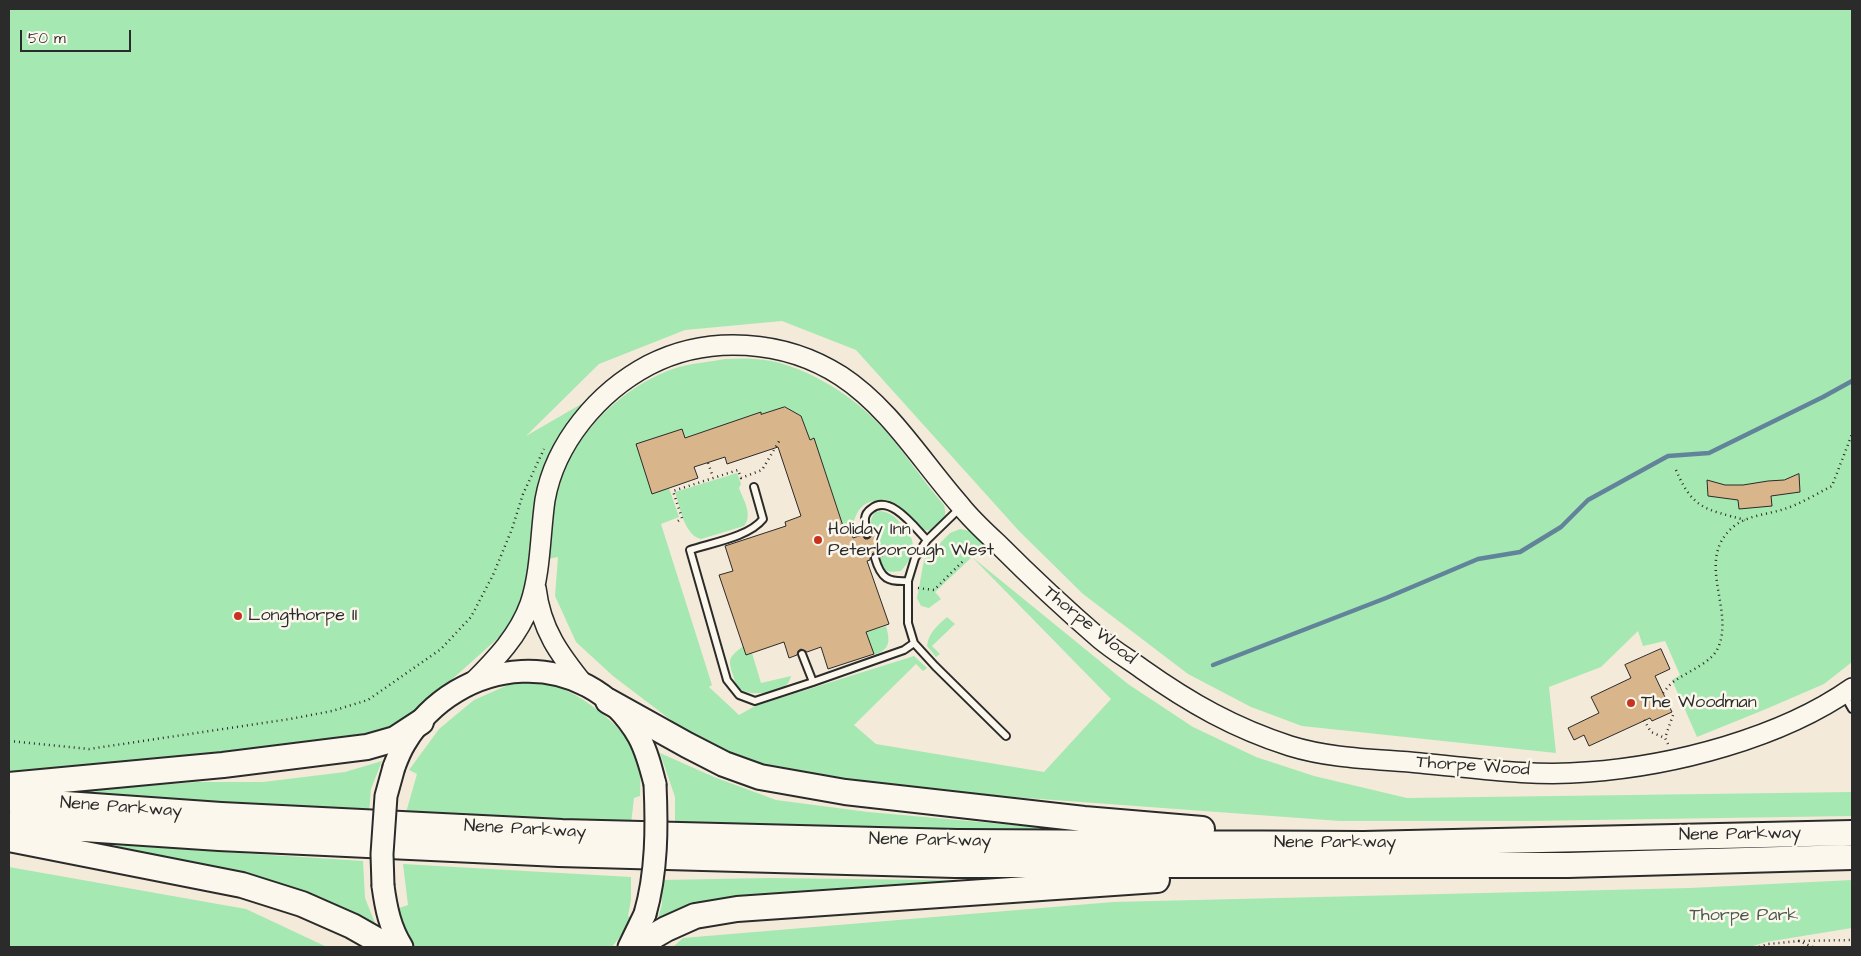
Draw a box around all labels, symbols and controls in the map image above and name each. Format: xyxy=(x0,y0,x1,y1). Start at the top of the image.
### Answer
scale bar xyxy=(22,20,134,52)
text: 50 m xyxy=(28,28,66,49)
place label: Holiday Inn Peterborough West xyxy=(828,519,994,562)
marker: Holiday Inn Peterborough West xyxy=(812,534,824,546)
street label: Thorpe Wood xyxy=(1038,582,1140,670)
place label: Longthorpe II xyxy=(248,605,358,627)
marker: Longthorpe II xyxy=(232,610,244,622)
place label: The Woodman xyxy=(1641,692,1757,714)
marker: The Woodman xyxy=(1625,697,1637,709)
street label: Thorpe Wood xyxy=(1416,752,1530,782)
street label: Nene Parkway xyxy=(59,793,183,823)
street label: Nene Parkway xyxy=(463,816,587,844)
street label: Nene Parkway xyxy=(1679,823,1801,847)
street label: Nene Parkway xyxy=(869,829,991,853)
street label: Nene Parkway xyxy=(1274,832,1396,854)
park label: Thorpe Park xyxy=(1690,905,1798,927)

